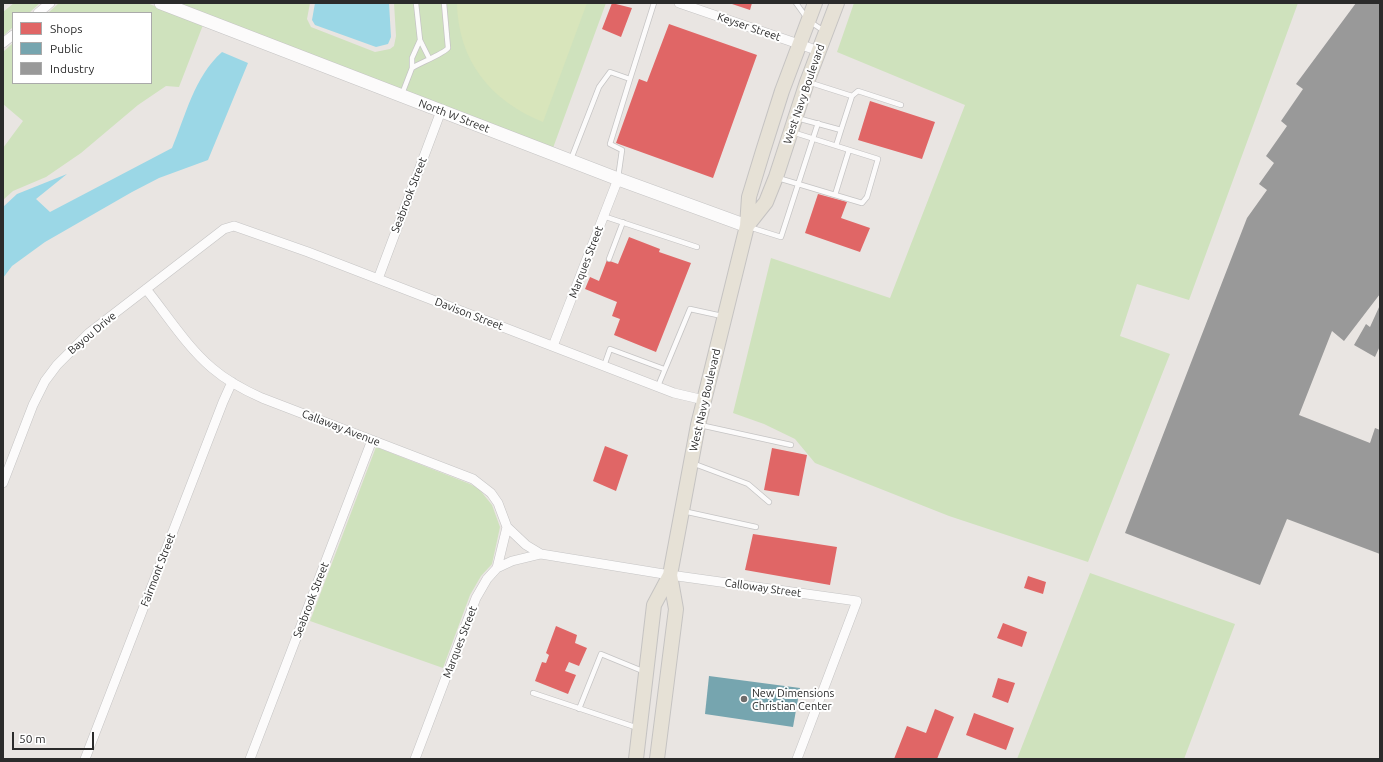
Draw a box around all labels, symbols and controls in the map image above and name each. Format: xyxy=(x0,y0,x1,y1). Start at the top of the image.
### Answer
street label: Keyser Street xyxy=(716,10,782,44)
legend xyxy=(12,12,152,84)
text: Shops xyxy=(50,22,82,35)
text: Public xyxy=(50,42,83,55)
street label: West Navy Boulevard xyxy=(781,42,827,146)
text: Industry xyxy=(50,62,94,75)
street label: North W Street xyxy=(417,96,491,136)
street label: Seabrook Street xyxy=(389,155,429,235)
street label: Marques Street xyxy=(566,224,606,300)
street label: Davison Street xyxy=(433,295,505,333)
street label: Bayou Drive xyxy=(65,309,119,357)
street label: West Navy Boulevard xyxy=(687,347,723,453)
street label: Callaway Avenue xyxy=(300,407,382,449)
street label: Fairmont Street xyxy=(138,531,178,609)
street label: Seabrook Street xyxy=(291,560,331,640)
street label: Calloway Street xyxy=(724,576,802,600)
street label: Marques Street xyxy=(440,604,480,680)
place label: New Dimensions Christian Center xyxy=(752,686,834,712)
marker: New Dimensions Christian Center xyxy=(739,694,749,704)
scale bar xyxy=(14,724,96,750)
text: 50 m xyxy=(19,732,46,745)

